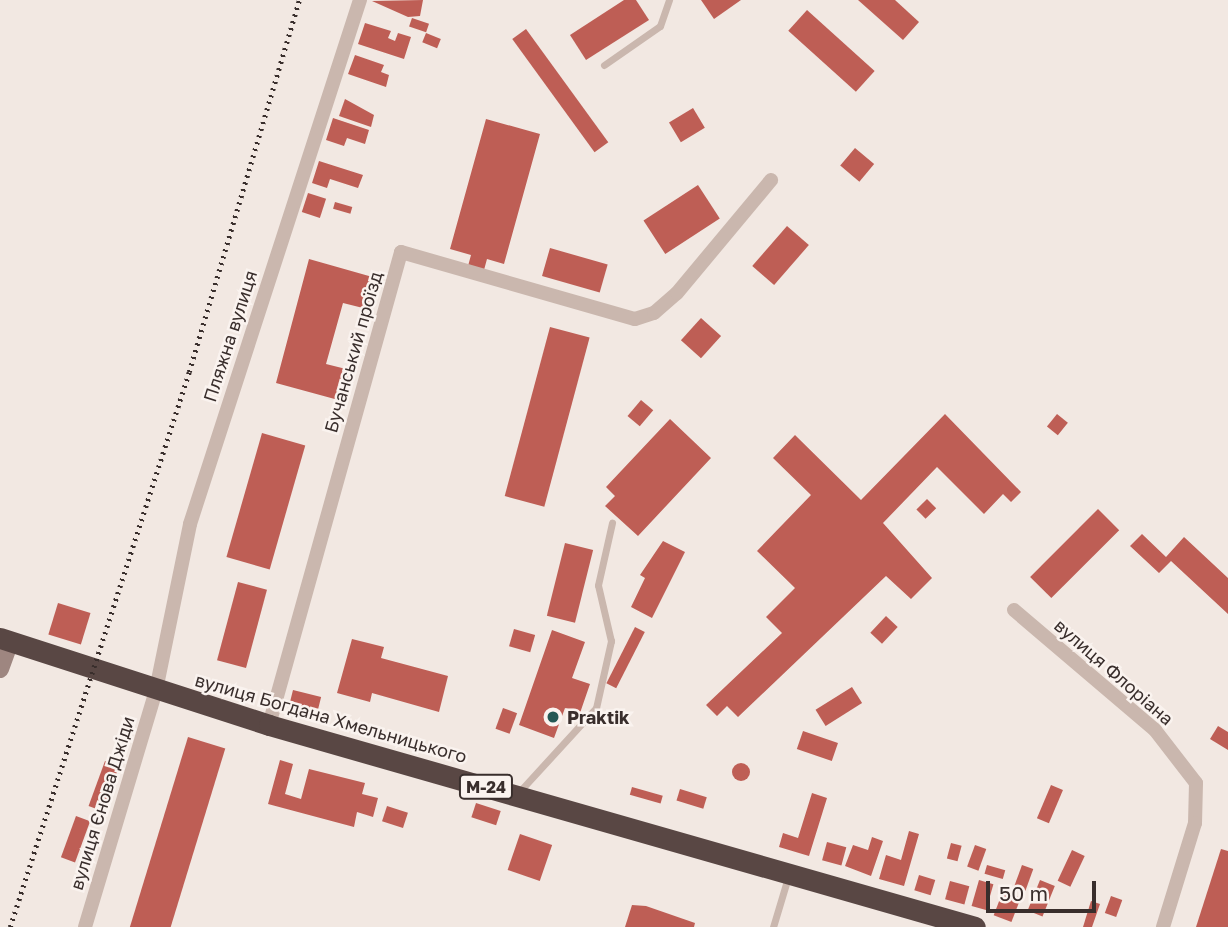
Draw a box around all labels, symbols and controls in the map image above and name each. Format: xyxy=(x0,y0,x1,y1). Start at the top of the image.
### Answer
street label: Пляжна вулиця xyxy=(199,268,261,404)
street label: Бучанський проїзд xyxy=(320,269,386,435)
street label: вулиця Флоріана xyxy=(1050,614,1178,730)
street label: вулиця Богдана Хмельницького xyxy=(193,669,469,767)
place label: Praktik xyxy=(567,706,630,728)
marker: Praktik xyxy=(545,709,561,725)
street label: вулиця Єнова Джіди xyxy=(65,714,139,892)
road number: М-24 xyxy=(458,774,514,800)
scale bar xyxy=(990,867,1100,911)
text: 50 m xyxy=(999,880,1048,906)

